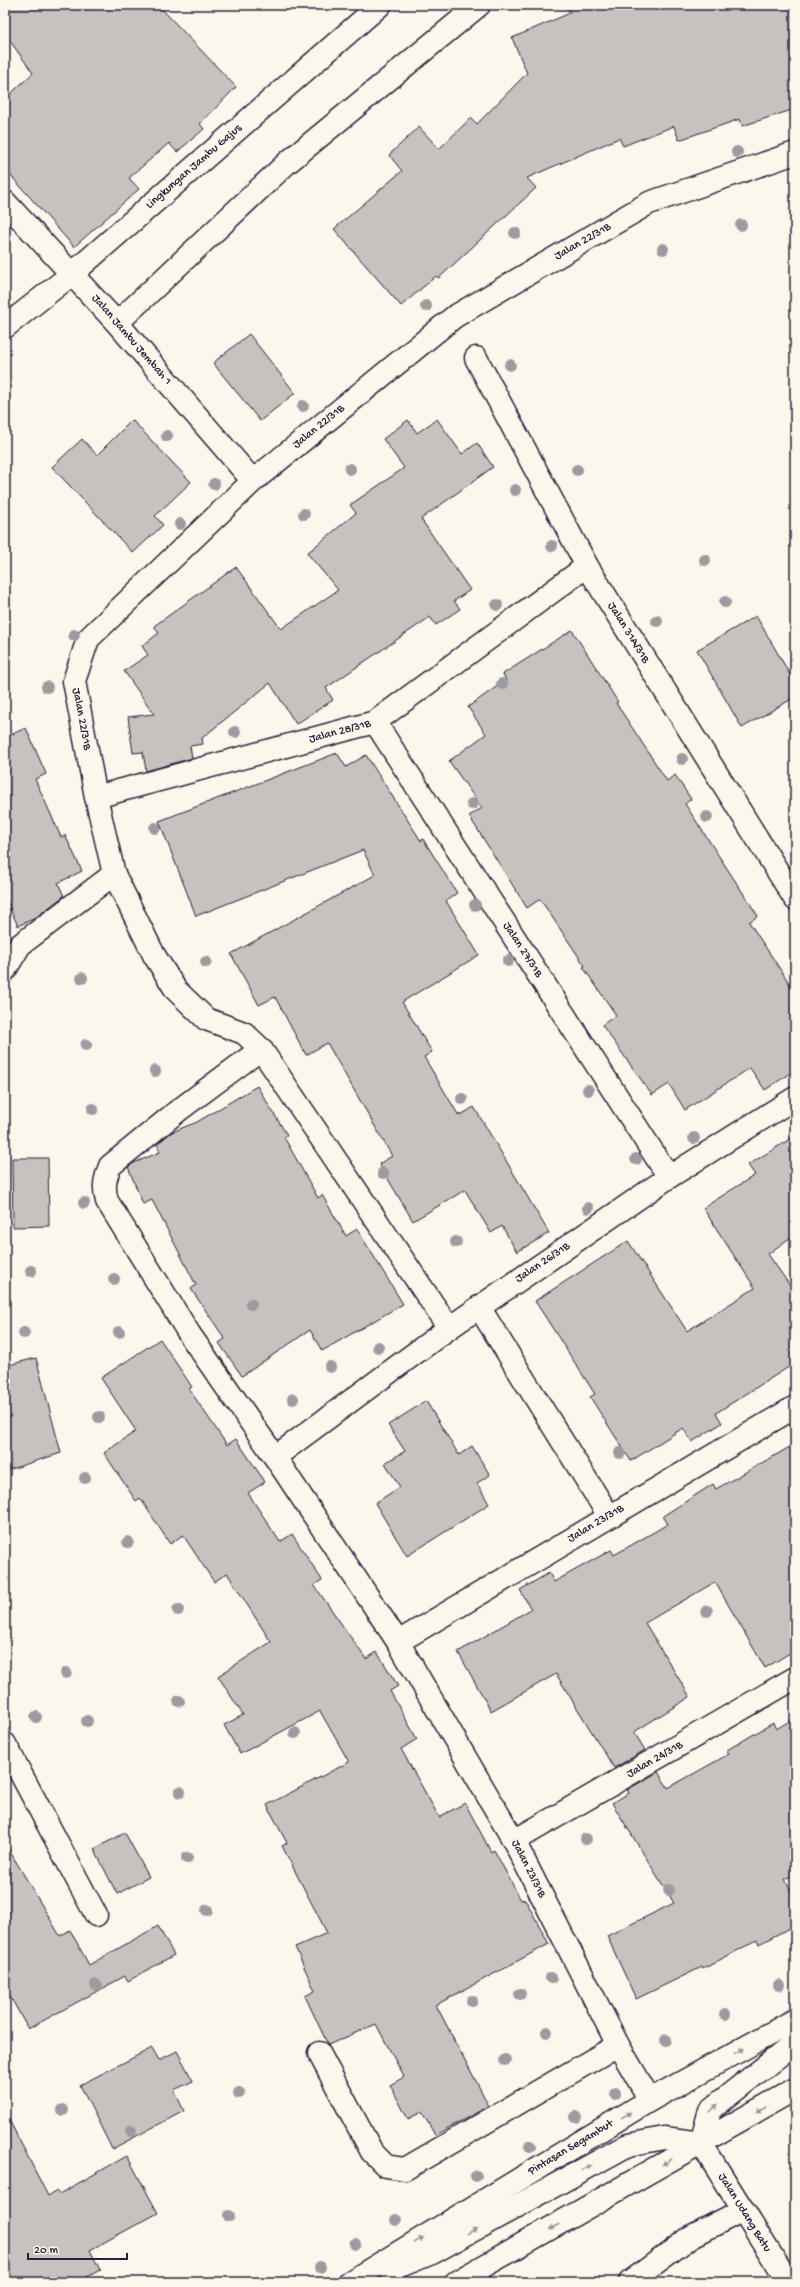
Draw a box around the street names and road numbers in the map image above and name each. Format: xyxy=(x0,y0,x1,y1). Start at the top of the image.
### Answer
street label: Lingkungan Jambu Gajus xyxy=(143,121,245,212)
street label: Jalan 22/31B xyxy=(552,220,614,264)
street label: Jalan Jambu Jembah 1 xyxy=(88,292,174,388)
street label: Jalan 22/31B xyxy=(290,401,348,452)
street label: Jalan 31A/31B xyxy=(604,600,653,667)
street label: Jalan 22/31B xyxy=(68,687,94,752)
street label: Jalan 28/31B xyxy=(308,717,373,747)
street label: Jalan 27/31B xyxy=(499,920,546,981)
street label: Jalan 26/31B xyxy=(513,1239,574,1286)
street label: Jalan 23/31B xyxy=(565,1501,627,1546)
street label: Jalan 24/31B xyxy=(624,1738,686,1782)
street label: Jalan 23/31B xyxy=(507,1838,549,1901)
street label: Pintasan Segambut xyxy=(525,2117,617,2179)
street label: Jalan Udang Batu xyxy=(714,2171,774,2255)

